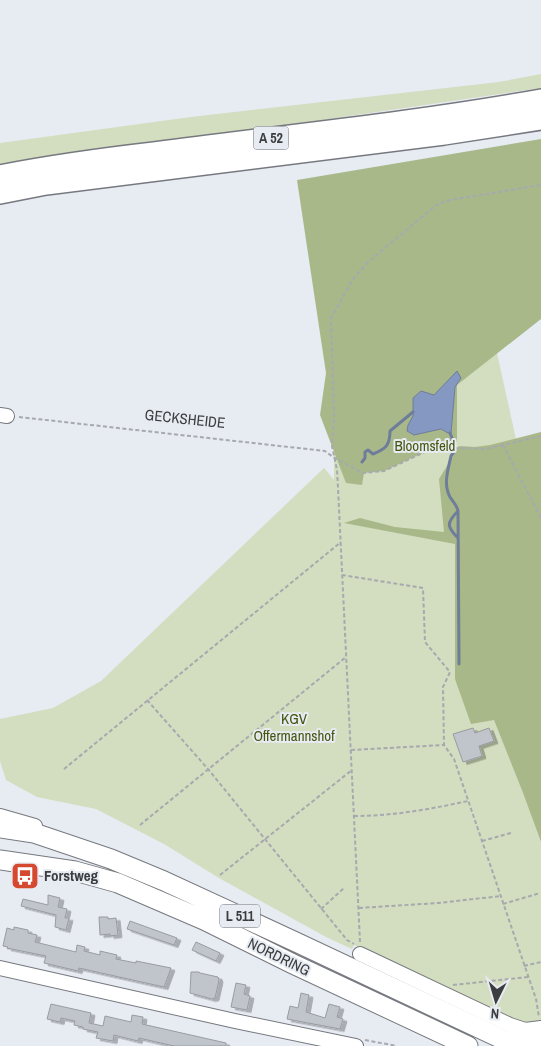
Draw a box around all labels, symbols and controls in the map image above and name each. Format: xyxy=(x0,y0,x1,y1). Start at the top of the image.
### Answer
road number: A 52 xyxy=(254,126,288,150)
street label: GECKSHEIDE xyxy=(144,404,226,433)
park label: Bloomsfeld xyxy=(395,435,455,456)
park label: KGV Offermannshof xyxy=(253,708,335,746)
bus stop icon: Forstweg xyxy=(10,861,40,891)
place label: Forstweg xyxy=(44,865,99,886)
road number: L 511 xyxy=(220,904,260,928)
street label: NORDRING xyxy=(245,932,314,981)
north arrow xyxy=(471,976,521,1026)
text: N xyxy=(490,1005,500,1023)

